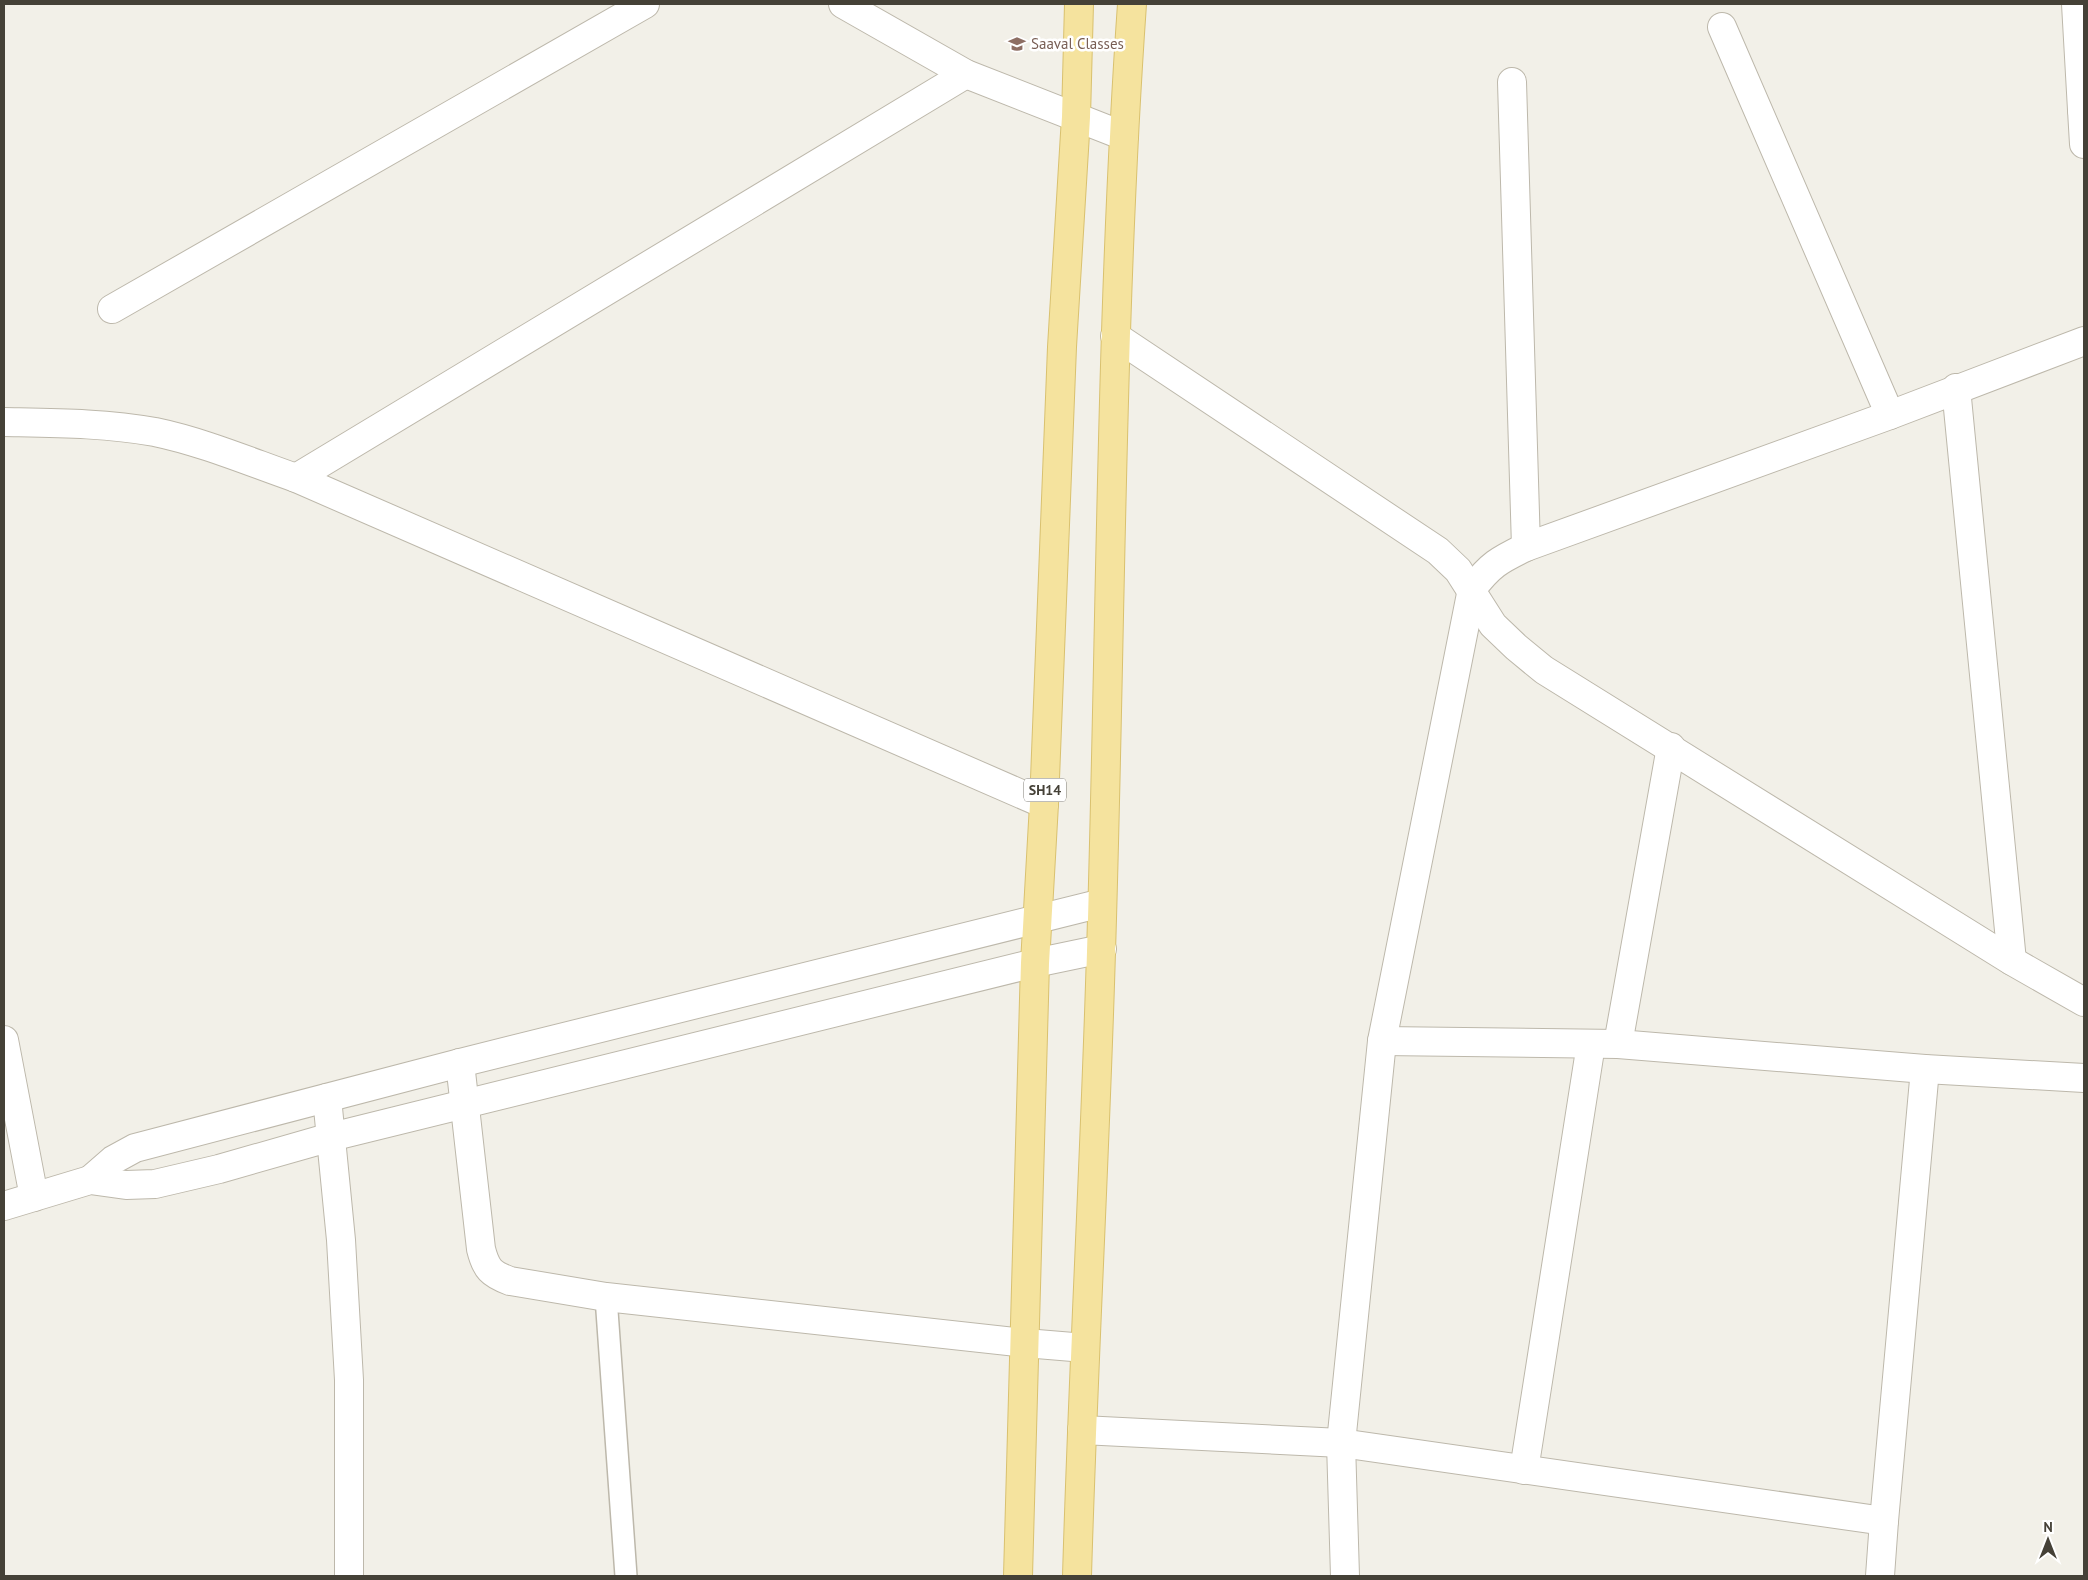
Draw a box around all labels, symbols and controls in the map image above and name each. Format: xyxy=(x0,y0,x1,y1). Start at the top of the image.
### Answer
school or university icon: Saaval Classes xyxy=(1007,34,1027,54)
place label: Saaval Classes xyxy=(1031,34,1124,53)
road number: SH14 xyxy=(1024,778,1066,802)
north arrow xyxy=(2023,1515,2073,1565)
text: N xyxy=(2043,1518,2053,1536)

